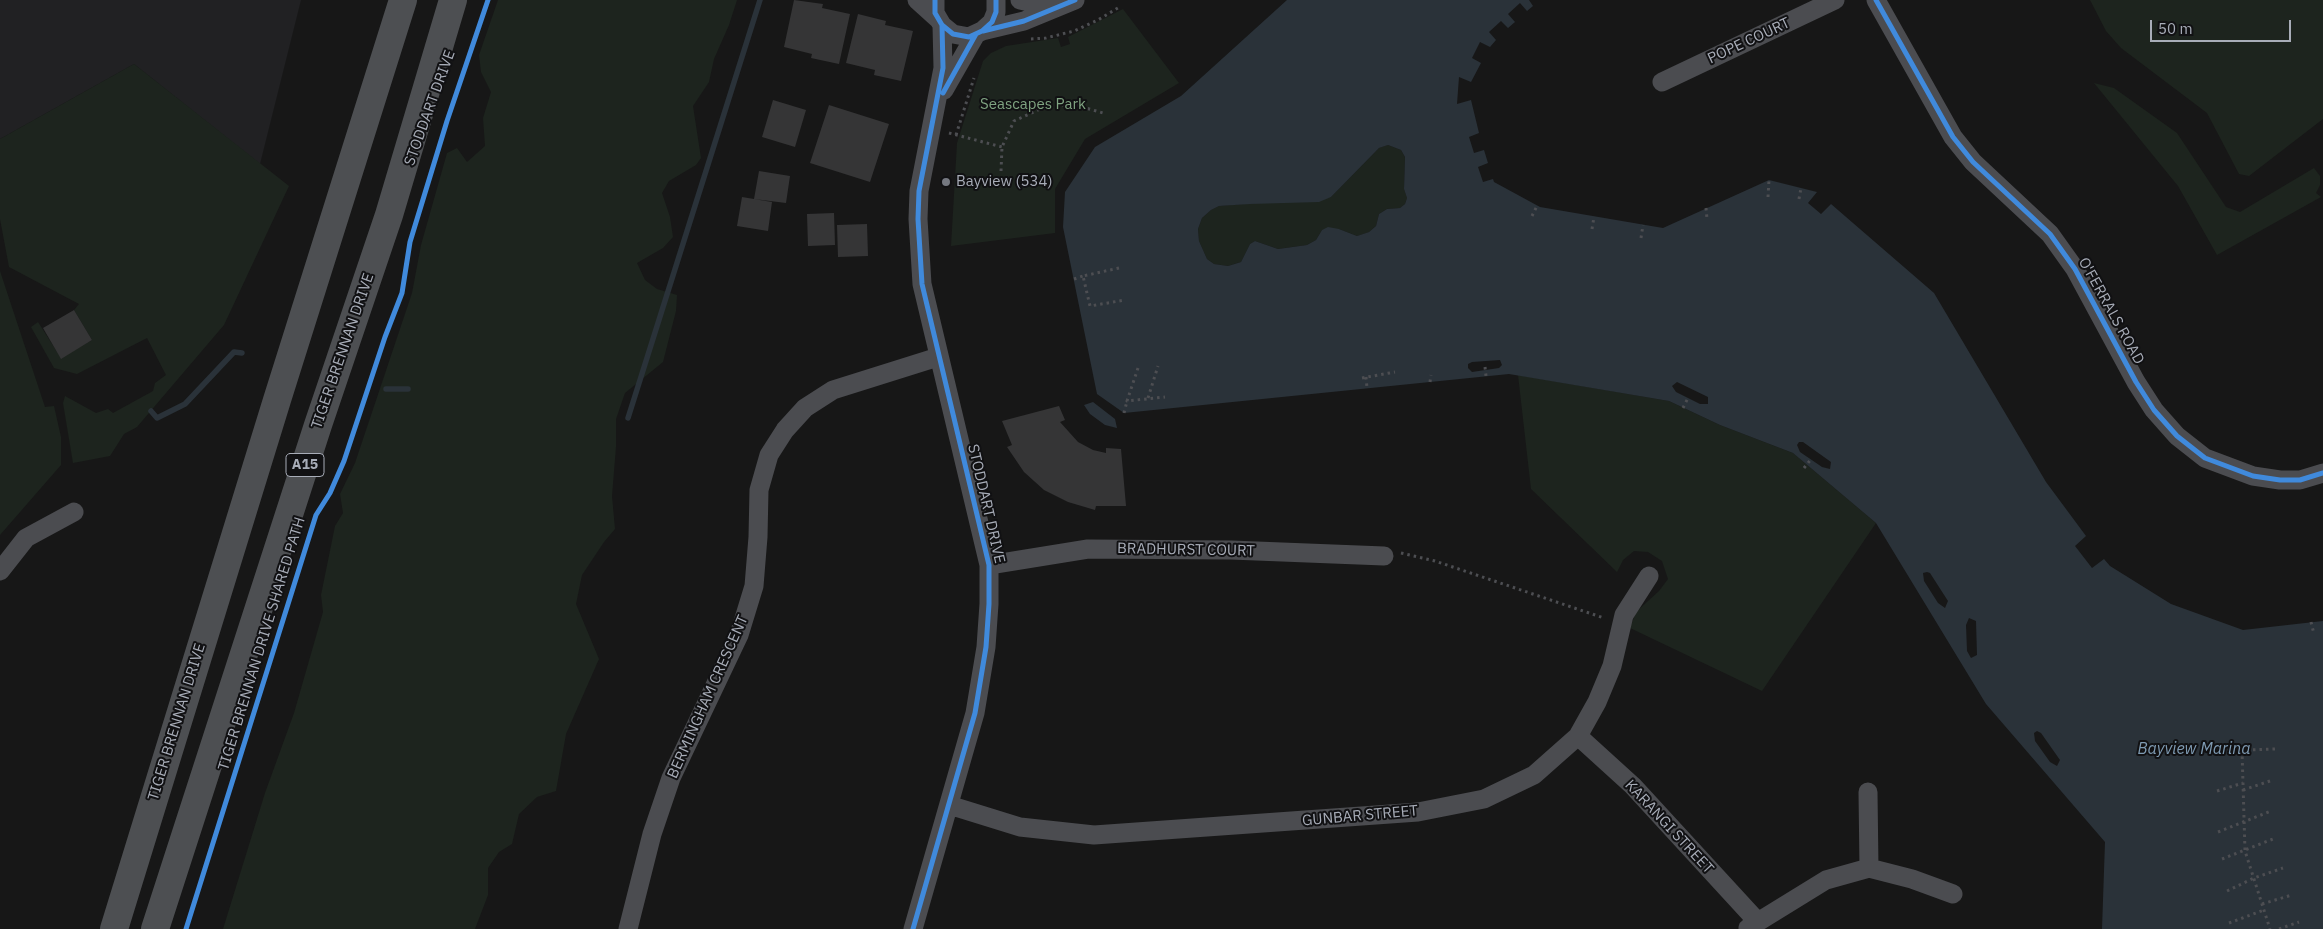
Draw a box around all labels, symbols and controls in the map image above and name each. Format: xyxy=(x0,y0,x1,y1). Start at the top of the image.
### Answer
scale bar xyxy=(2153,10,2294,42)
street label: POPE COURT xyxy=(1705,14,1793,68)
text: 50 m xyxy=(2158,19,2193,38)
street label: STODDART DRIVE xyxy=(401,48,459,168)
park label: Seascapes Park xyxy=(980,96,1086,114)
place label: Bayview (534) xyxy=(956,173,1053,191)
marker: Bayview (534) xyxy=(940,176,952,188)
street label: O'FERRALS ROAD xyxy=(2074,254,2148,368)
street label: TIGER BRENNAN DRIVE xyxy=(308,271,378,431)
street label: STODDART DRIVE xyxy=(964,443,1008,565)
road number: A15 xyxy=(286,454,324,476)
street label: TIGER BRENNAN DRIVE SHARED PATH xyxy=(215,515,309,773)
street label: BRADHURST COURT xyxy=(1117,540,1255,560)
street label: BERMINGHAM CRESCENT xyxy=(664,613,752,781)
street label: TIGER BRENNAN DRIVE xyxy=(145,641,209,803)
water label: Bayview Marina xyxy=(2138,739,2250,759)
street label: KARANGI STREET xyxy=(1621,776,1717,878)
street label: GUNBAR STREET xyxy=(1301,802,1419,830)

